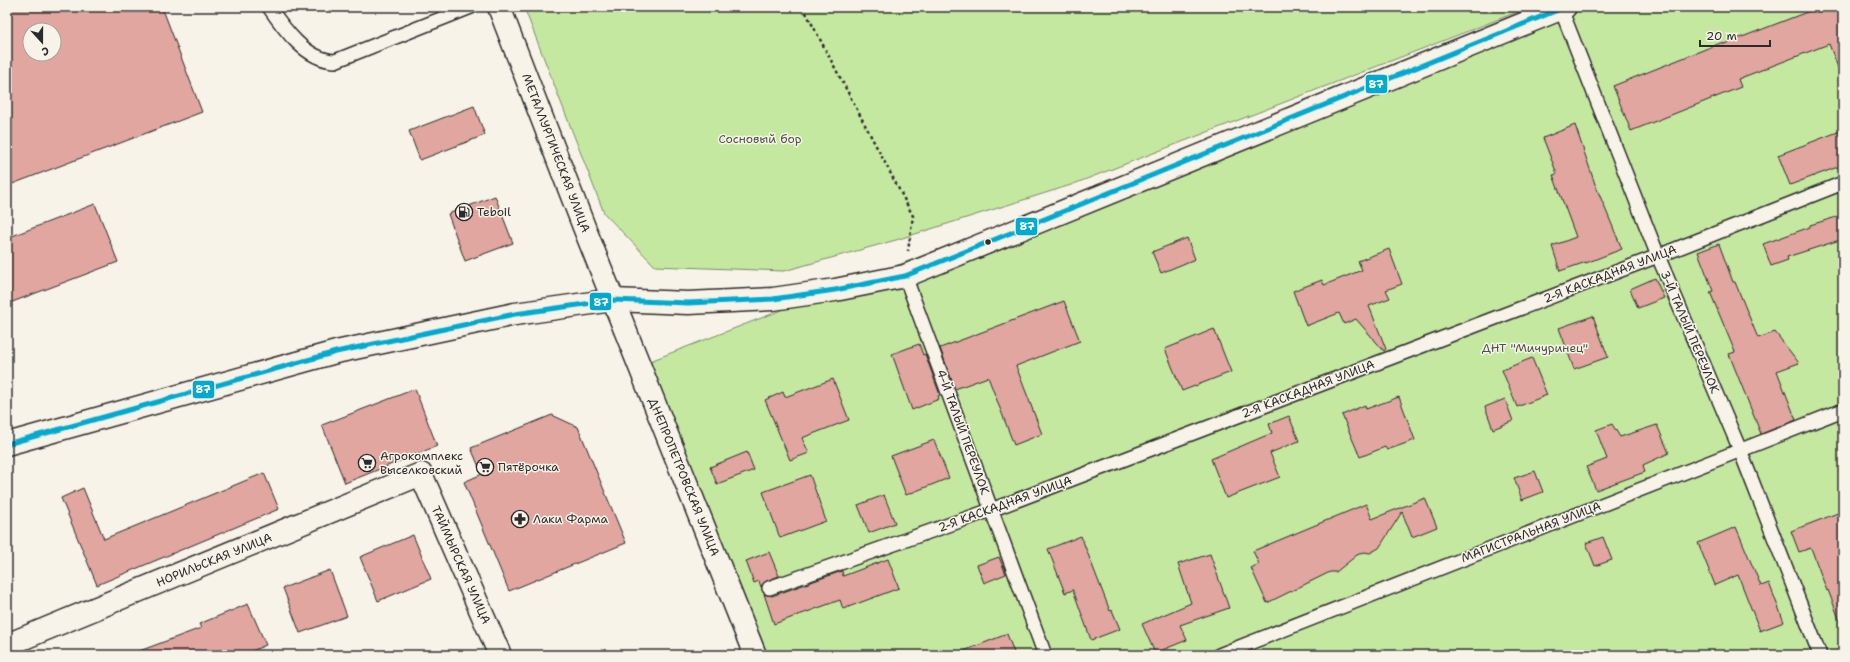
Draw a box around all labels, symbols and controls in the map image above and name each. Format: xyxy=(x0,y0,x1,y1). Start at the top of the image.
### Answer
north arrow xyxy=(22,22,62,62)
scale bar xyxy=(1700,22,1770,48)
text: 20 m xyxy=(1706,28,1737,44)
text: С xyxy=(39,43,51,59)
street label: МЕТАЛЛУРГИЧЕСКАЯ УЛИЦА xyxy=(518,71,594,235)
line badge: 87 xyxy=(1365,74,1388,94)
text: 87 xyxy=(1368,77,1384,92)
park label: Сосновый бор xyxy=(718,131,802,147)
fuel station icon: Teboil xyxy=(454,202,474,222)
place label: Teboil xyxy=(477,204,511,220)
line badge: 87 xyxy=(1015,217,1038,236)
text: 87 xyxy=(1019,219,1035,234)
unlabelled marker xyxy=(983,237,993,247)
street label: 2-Я КАСКАДНАЯ УЛИЦА xyxy=(1541,241,1679,307)
street label: 3-Й ТАЛЫЙ ПЕРЕУЛОК xyxy=(1657,268,1723,396)
line badge: 87 xyxy=(589,292,612,311)
text: 87 xyxy=(593,295,609,310)
park label: ДНТ "Мичуринец" xyxy=(1482,340,1588,356)
street label: 2-Я КАСКАДНАЯ УЛИЦА xyxy=(1239,356,1377,422)
street label: 4-Й ТАЛЫЙ ПЕРЕУЛОК xyxy=(933,367,993,497)
line badge: 87 xyxy=(192,380,215,399)
text: 87 xyxy=(195,382,211,397)
street label: ДНЕПРОПЕТРОВСКАЯ УЛИЦА xyxy=(645,396,723,559)
place label: Агрокомплекс Выселковский xyxy=(380,448,463,478)
supermarket icon: Агрокомплекс Выселковский xyxy=(357,453,377,473)
supermarket icon: Пятёрочка xyxy=(475,457,495,477)
place label: Пятёрочка xyxy=(498,459,559,475)
street label: 2-Я КАСКАДНАЯ УЛИЦА xyxy=(936,472,1074,536)
street label: МАГИСТРАЛЬНАЯ УЛИЦА xyxy=(1459,498,1604,566)
street label: ТАЙМЫРСКАЯ УЛИЦА xyxy=(428,503,494,627)
pharmacy icon: Лаки Фарма xyxy=(510,509,530,529)
place label: Лаки Фарма xyxy=(533,511,609,527)
street label: НОРИЛЬСКАЯ УЛИЦА xyxy=(154,529,275,591)

